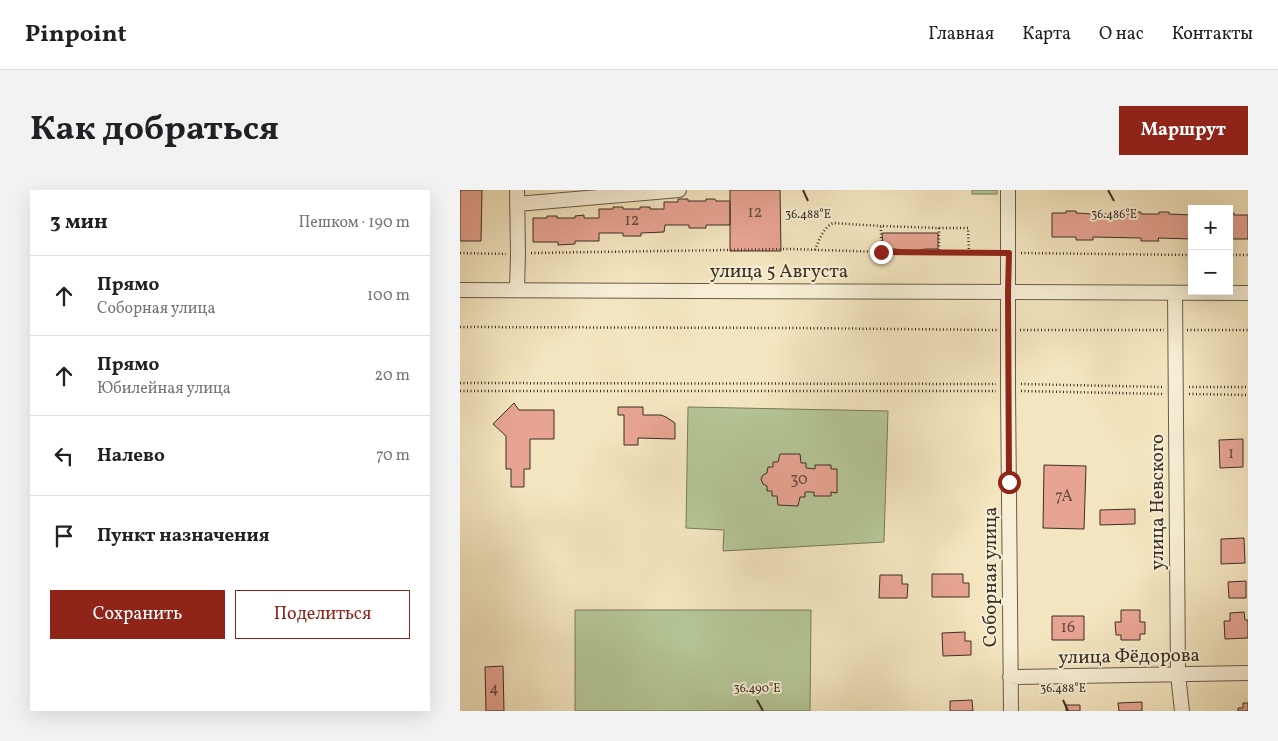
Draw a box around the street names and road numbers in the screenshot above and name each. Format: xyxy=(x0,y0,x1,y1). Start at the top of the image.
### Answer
street label: улица 5 Августа xyxy=(710,259,848,285)
street label: улица Невского xyxy=(1145,434,1171,570)
street label: Соборная улица xyxy=(978,507,1004,647)
street label: улица Фёдорова xyxy=(1058,643,1200,671)

